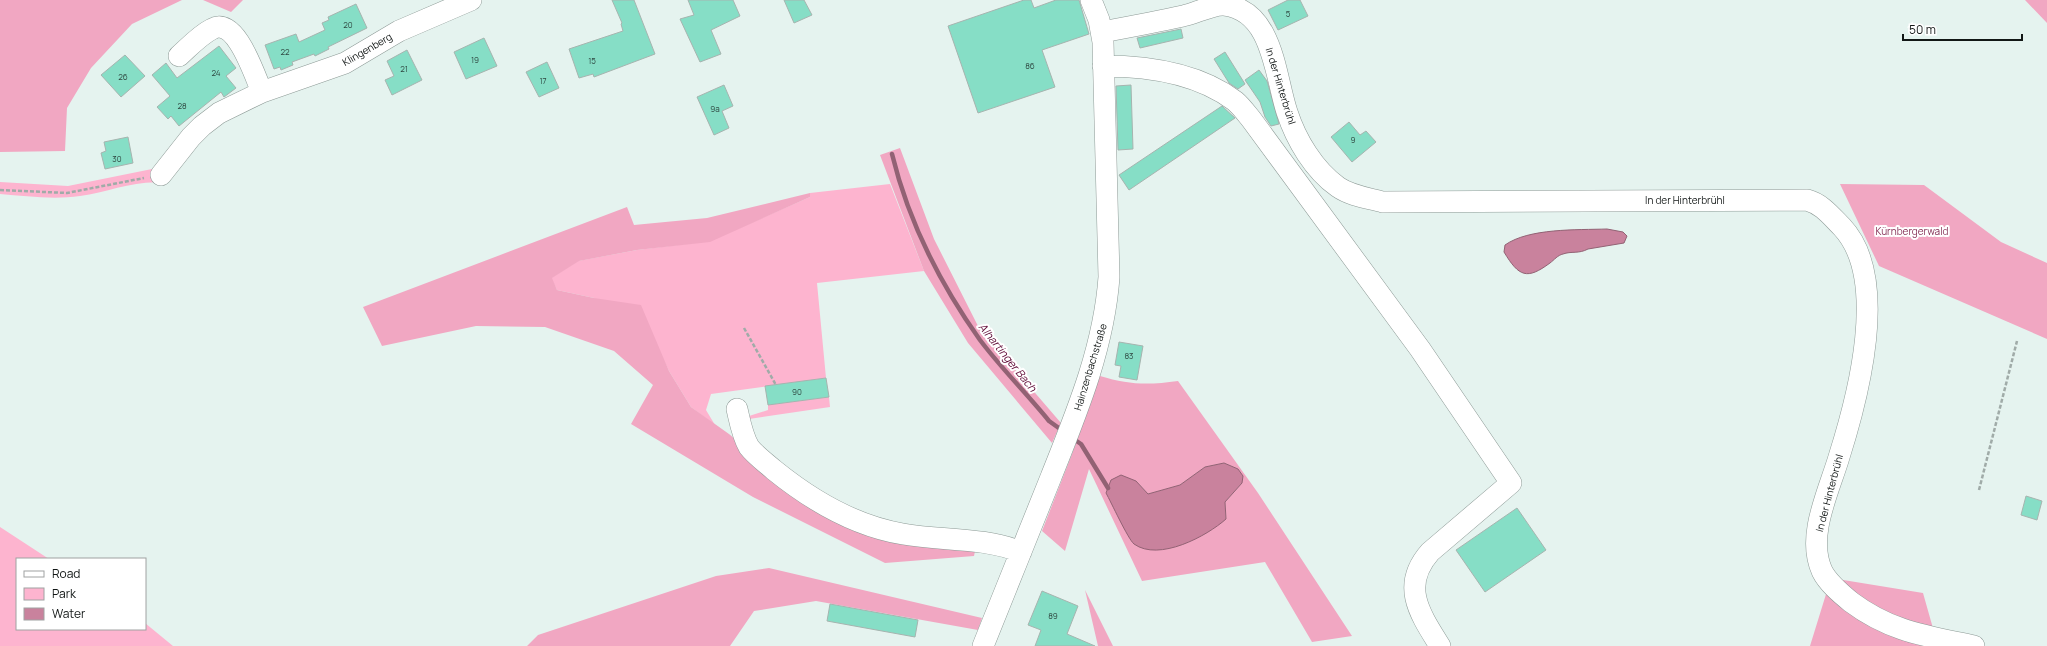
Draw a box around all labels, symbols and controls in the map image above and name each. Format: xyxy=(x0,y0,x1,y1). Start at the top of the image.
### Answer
house number: 5 xyxy=(1286,8,1291,19)
scale bar xyxy=(1903,16,2022,42)
house number: 20 xyxy=(343,19,353,30)
text: 50 m xyxy=(1909,21,1936,38)
street label: Klingenberg xyxy=(340,29,394,69)
house number: 22 xyxy=(280,46,290,57)
street label: In der Hinterbrühl xyxy=(1263,46,1299,126)
house number: 19 xyxy=(471,54,479,65)
house number: 15 xyxy=(588,55,596,66)
house number: 86 xyxy=(1025,60,1035,71)
house number: 21 xyxy=(400,63,408,74)
house number: 24 xyxy=(211,67,221,78)
house number: 26 xyxy=(118,71,128,82)
house number: 17 xyxy=(539,75,547,86)
house number: 28 xyxy=(177,100,187,111)
house number: 9a xyxy=(710,103,720,114)
house number: 9 xyxy=(1351,134,1356,145)
house number: 30 xyxy=(112,153,122,164)
street label: In der Hinterbrühl xyxy=(1645,193,1725,207)
park label: Kürnbergerwald xyxy=(1876,224,1948,238)
water label: Alhartinger Bach xyxy=(976,320,1041,395)
street label: Hainzenbachstraße xyxy=(1070,322,1110,412)
house number: 83 xyxy=(1124,350,1134,361)
house number: 90 xyxy=(792,386,802,397)
street label: In der Hinterbrühl xyxy=(1812,453,1846,533)
legend xyxy=(16,558,146,630)
text: Road xyxy=(52,565,80,582)
text: Park xyxy=(52,585,77,602)
text: Water xyxy=(52,605,86,622)
house number: 89 xyxy=(1048,610,1058,621)

